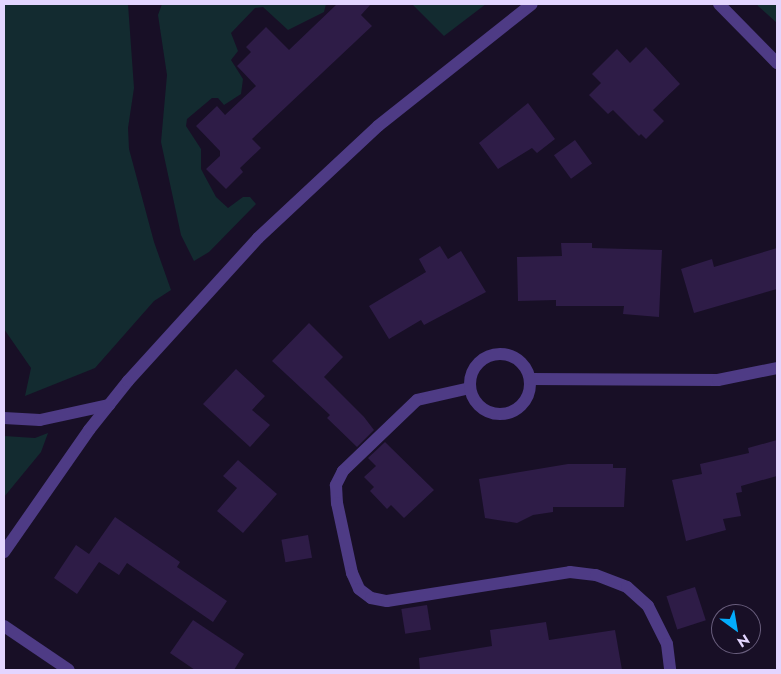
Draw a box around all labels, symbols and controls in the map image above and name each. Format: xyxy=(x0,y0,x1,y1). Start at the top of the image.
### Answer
north arrow xyxy=(711,604,761,654)
text: N xyxy=(733,629,753,652)

